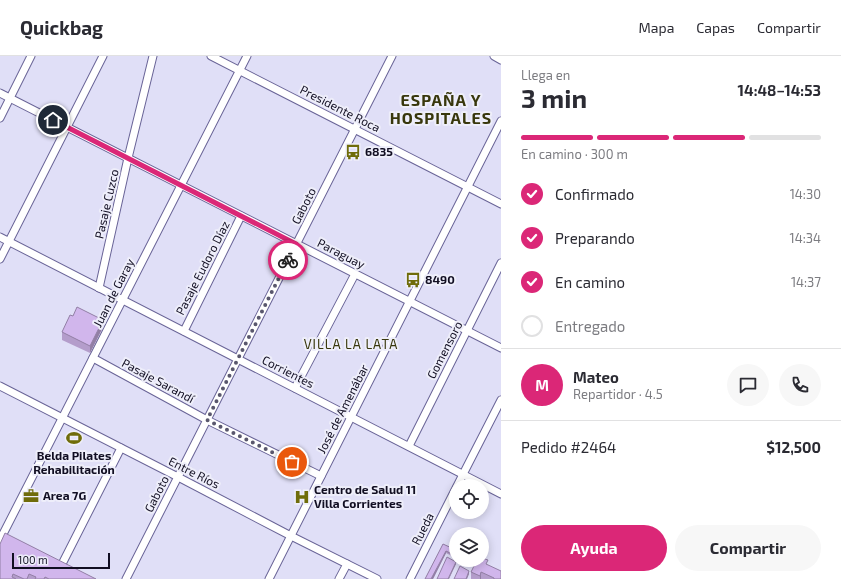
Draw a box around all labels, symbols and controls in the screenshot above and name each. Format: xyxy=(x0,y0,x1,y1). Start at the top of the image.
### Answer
text: Quickbag xyxy=(20,16,103,39)
text: Mapa xyxy=(639,19,674,36)
text: Capas xyxy=(696,19,735,36)
text: Compartir xyxy=(757,19,821,36)
text: Llega en xyxy=(521,67,570,83)
text: 14:48–14:53 xyxy=(738,81,821,99)
street label: Presidente Roca xyxy=(298,82,383,134)
text: 3 min xyxy=(521,82,587,113)
district label: ESPAÑA Y HOSPITALES xyxy=(390,90,492,127)
pin xyxy=(36,103,70,137)
icon: home xyxy=(42,109,64,131)
bus stop icon: 6835 xyxy=(344,143,362,161)
place label: 6835 xyxy=(365,144,393,158)
text: En camino · 300 m xyxy=(521,146,628,162)
street label: Pasaje Cuzco xyxy=(91,168,122,240)
icon: check xyxy=(521,183,543,205)
street label: Gaboto xyxy=(288,185,318,226)
text: Confirmado xyxy=(555,185,634,203)
text: 14:30 xyxy=(790,186,821,202)
street label: Pasaje Eudoro Díaz xyxy=(172,218,233,317)
icon: check xyxy=(521,227,543,249)
text: Preparando xyxy=(555,229,635,247)
text: 14:34 xyxy=(790,230,821,246)
street label: Paraguay xyxy=(315,235,368,271)
courier xyxy=(268,240,308,280)
icon: bike xyxy=(277,249,299,271)
street label: Juan de Garay xyxy=(90,255,137,329)
bus stop icon: 8490 xyxy=(404,271,422,289)
icon: check xyxy=(521,271,543,293)
place label: 8490 xyxy=(425,272,455,286)
text: En camino xyxy=(555,273,625,291)
text: 14:37 xyxy=(791,274,821,290)
text: Entregado xyxy=(555,317,625,335)
street label: Gomensoro xyxy=(424,318,465,381)
district label: VILLA LA LATA xyxy=(304,336,398,352)
street label: Corrientes xyxy=(260,352,317,390)
street label: Pasaje Sarandí xyxy=(119,355,198,406)
street label: José de Amenábar xyxy=(314,362,371,455)
button: chat xyxy=(727,364,769,406)
button: phone xyxy=(779,364,821,406)
text: Mateo xyxy=(573,368,619,386)
text: M xyxy=(535,376,549,394)
text: Repartidor · 4.5 xyxy=(573,386,663,402)
sports icon: Belda Pilates Rehabilitación xyxy=(65,429,83,447)
text: Pedido #2464 xyxy=(521,438,616,456)
text: $12,500 xyxy=(766,438,821,456)
pin xyxy=(275,445,309,479)
place label: Belda Pilates Rehabilitación xyxy=(33,448,115,476)
icon: bag xyxy=(281,451,303,473)
street label: Entre Ríos xyxy=(167,453,222,491)
street label: Gaboto xyxy=(141,473,171,514)
map controls xyxy=(449,479,489,567)
button: locate xyxy=(449,479,489,519)
place label: Centro de Salud 11 Villa Corrientes xyxy=(314,482,416,510)
office icon: Area 7G xyxy=(22,487,40,505)
place label: Area 7G xyxy=(43,488,86,502)
hospital icon: Centro de Salud 11 Villa Corrientes xyxy=(293,488,311,506)
street label: Rueda xyxy=(408,510,436,547)
button: Ayuda xyxy=(521,525,667,571)
button: Compartir xyxy=(675,525,821,571)
button: layers xyxy=(449,527,489,567)
scale bar xyxy=(12,551,110,570)
text: 100 m xyxy=(18,553,48,566)

